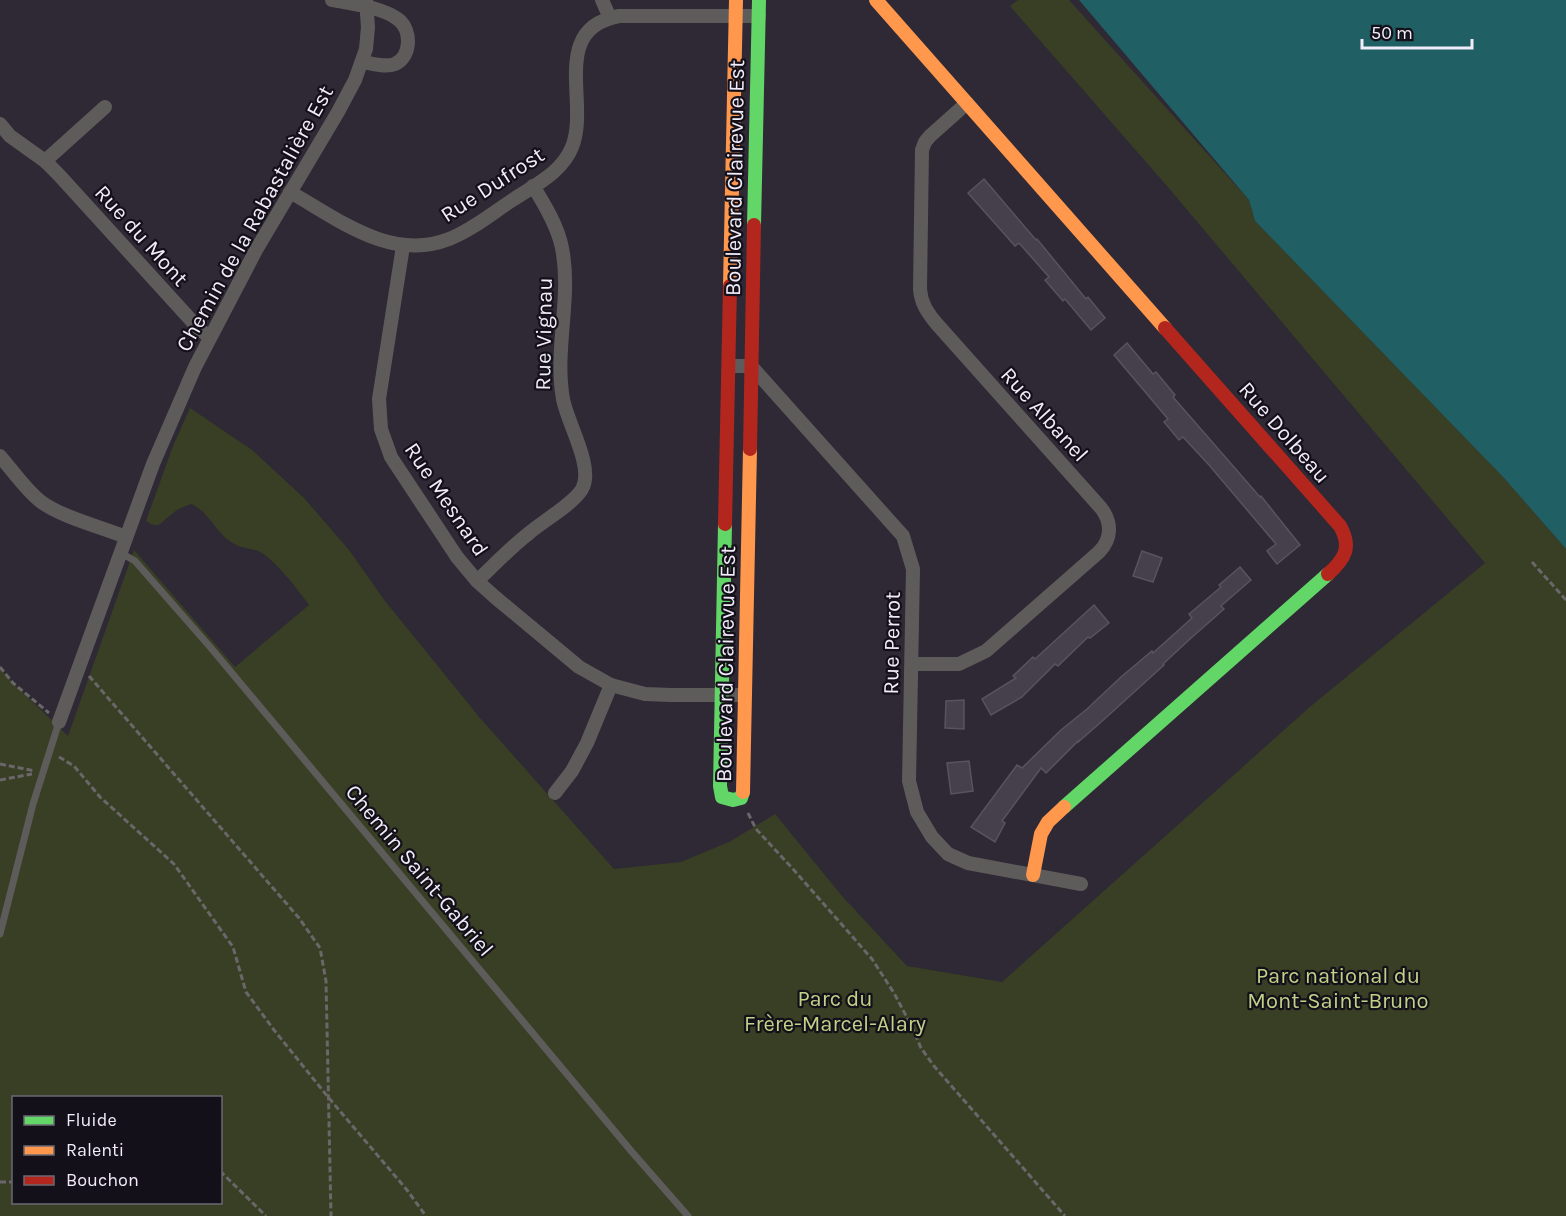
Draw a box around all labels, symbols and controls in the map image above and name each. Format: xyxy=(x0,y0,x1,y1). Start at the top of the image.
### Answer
scale bar xyxy=(1362,12,1472,50)
text: 50 m xyxy=(1371,22,1413,44)
street label: Boulevard Clairevue Est xyxy=(720,60,750,296)
street label: Chemin de la Rabastalière Est xyxy=(171,81,339,356)
street label: Rue Dufrost xyxy=(436,142,549,228)
street label: Rue du Mont xyxy=(89,180,193,292)
street label: Rue Vignau xyxy=(530,277,558,391)
street label: Rue Albanel xyxy=(995,362,1093,467)
street label: Rue Dolbeau xyxy=(1233,377,1335,489)
street label: Rue Mesnard xyxy=(399,438,494,561)
street label: Boulevard Clairevue Est xyxy=(711,546,741,782)
street label: Rue Perrot xyxy=(878,591,906,695)
street label: Chemin Saint-Gabriel xyxy=(340,779,499,962)
park label: Parc national du Mont-Saint-Bruno xyxy=(1247,963,1429,1014)
park label: Parc du Frère-Marcel-Alary xyxy=(744,986,926,1037)
legend xyxy=(12,1096,222,1204)
text: Fluide xyxy=(66,1109,117,1131)
text: Ralenti xyxy=(66,1139,124,1161)
text: Bouchon xyxy=(66,1169,139,1191)

